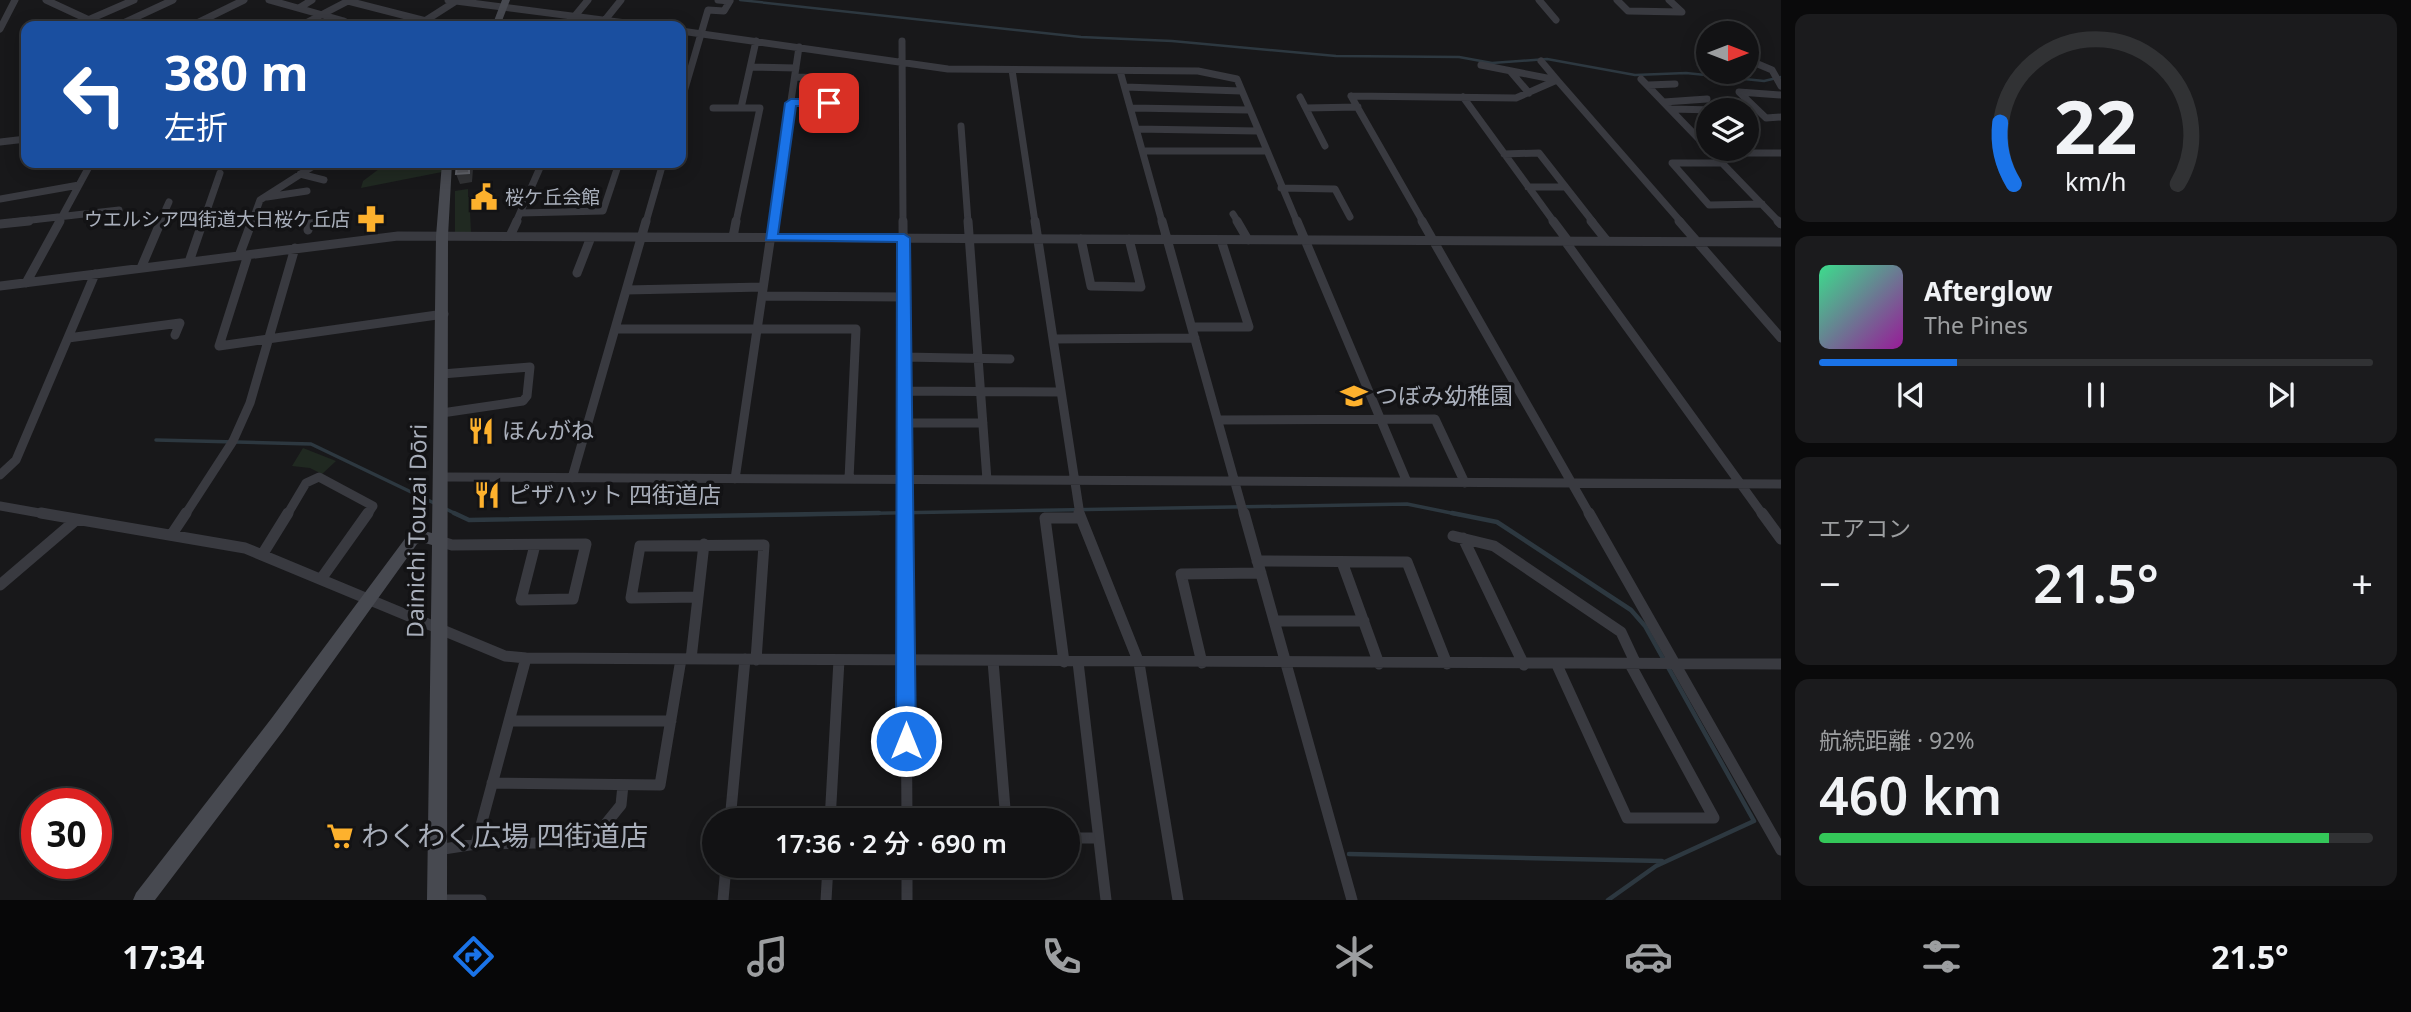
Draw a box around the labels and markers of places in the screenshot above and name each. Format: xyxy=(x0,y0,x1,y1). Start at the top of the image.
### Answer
pin xyxy=(799,73,859,133)
public building icon: 桜ケ丘会館 xyxy=(469,182,499,212)
place label: 桜ケ丘会館 xyxy=(505,184,600,210)
pharmacy icon: ウエルシア四街道大日桜ケ丘店 xyxy=(356,204,386,234)
place label: ウエルシア四街道大日桜ケ丘店 xyxy=(84,206,350,232)
place label: つぼみ幼稚園 xyxy=(1375,379,1513,411)
school or university icon: つぼみ幼稚園 xyxy=(1339,381,1369,411)
place label: ほんがね xyxy=(502,414,594,446)
restaurant icon: ほんがね xyxy=(466,416,496,446)
place label: ピザハット 四街道店 xyxy=(508,478,721,510)
restaurant icon: ピザハット 四街道店 xyxy=(472,480,502,510)
place label: わくわく広場 四街道店 xyxy=(361,816,648,854)
supermarket icon: わくわく広場 四街道店 xyxy=(325,821,355,851)

